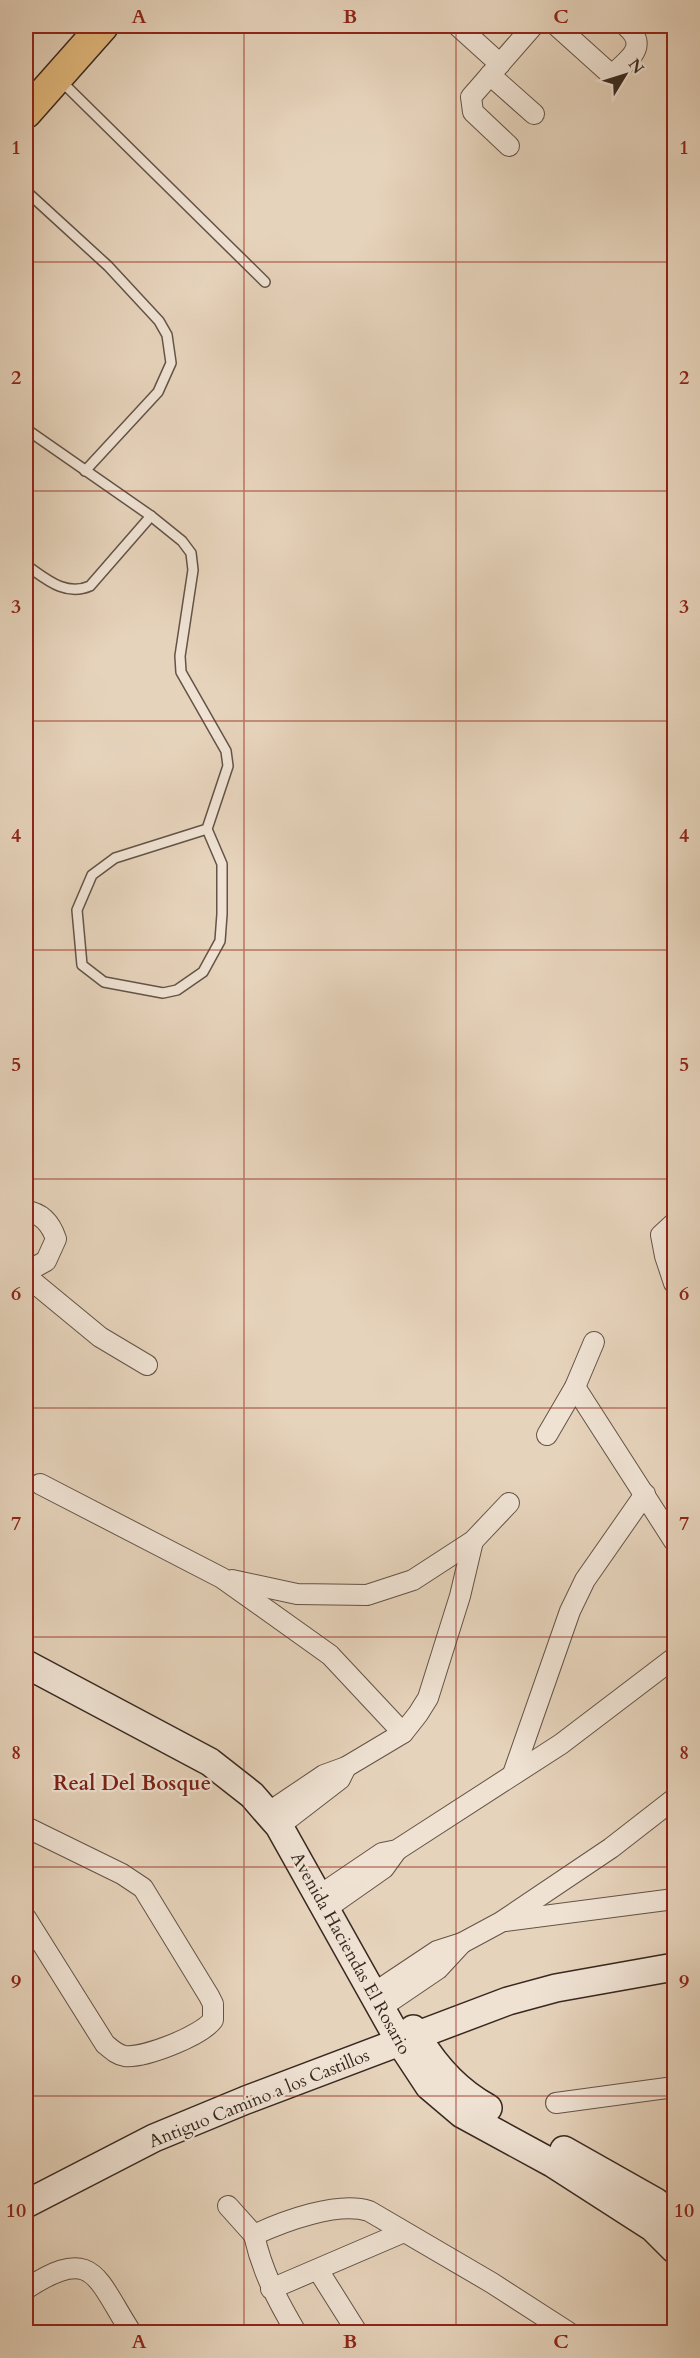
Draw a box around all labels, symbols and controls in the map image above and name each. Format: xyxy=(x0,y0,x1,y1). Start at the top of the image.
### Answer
text: A xyxy=(131,3,147,30)
text: B xyxy=(343,3,357,30)
text: C xyxy=(553,3,569,30)
north arrow xyxy=(595,45,655,105)
text: N xyxy=(623,54,649,79)
text: 1 xyxy=(11,134,21,161)
text: 1 xyxy=(679,134,689,161)
text: 2 xyxy=(11,364,21,391)
text: 2 xyxy=(679,364,689,391)
text: 3 xyxy=(11,593,21,620)
text: 3 xyxy=(679,593,689,620)
text: 4 xyxy=(11,822,21,849)
text: 4 xyxy=(679,822,689,849)
text: 5 xyxy=(11,1051,21,1078)
text: 5 xyxy=(679,1051,689,1078)
text: 6 xyxy=(11,1280,21,1307)
text: 6 xyxy=(679,1280,689,1307)
text: 7 xyxy=(11,1510,21,1537)
text: 7 xyxy=(679,1510,689,1537)
text: 8 xyxy=(11,1739,21,1766)
text: 8 xyxy=(679,1739,689,1766)
district label: Real Del Bosque xyxy=(53,1769,211,1798)
street label: Avenida Haciendas El Rosario xyxy=(284,1847,417,2059)
text: 9 xyxy=(11,1968,21,1995)
text: 9 xyxy=(679,1968,689,1995)
street label: Antiguo Camino a los Castillos xyxy=(145,2043,373,2154)
text: 10 xyxy=(6,2197,26,2224)
text: 10 xyxy=(674,2197,694,2224)
text: A xyxy=(131,2328,147,2355)
text: B xyxy=(343,2328,357,2355)
text: C xyxy=(553,2328,569,2355)

